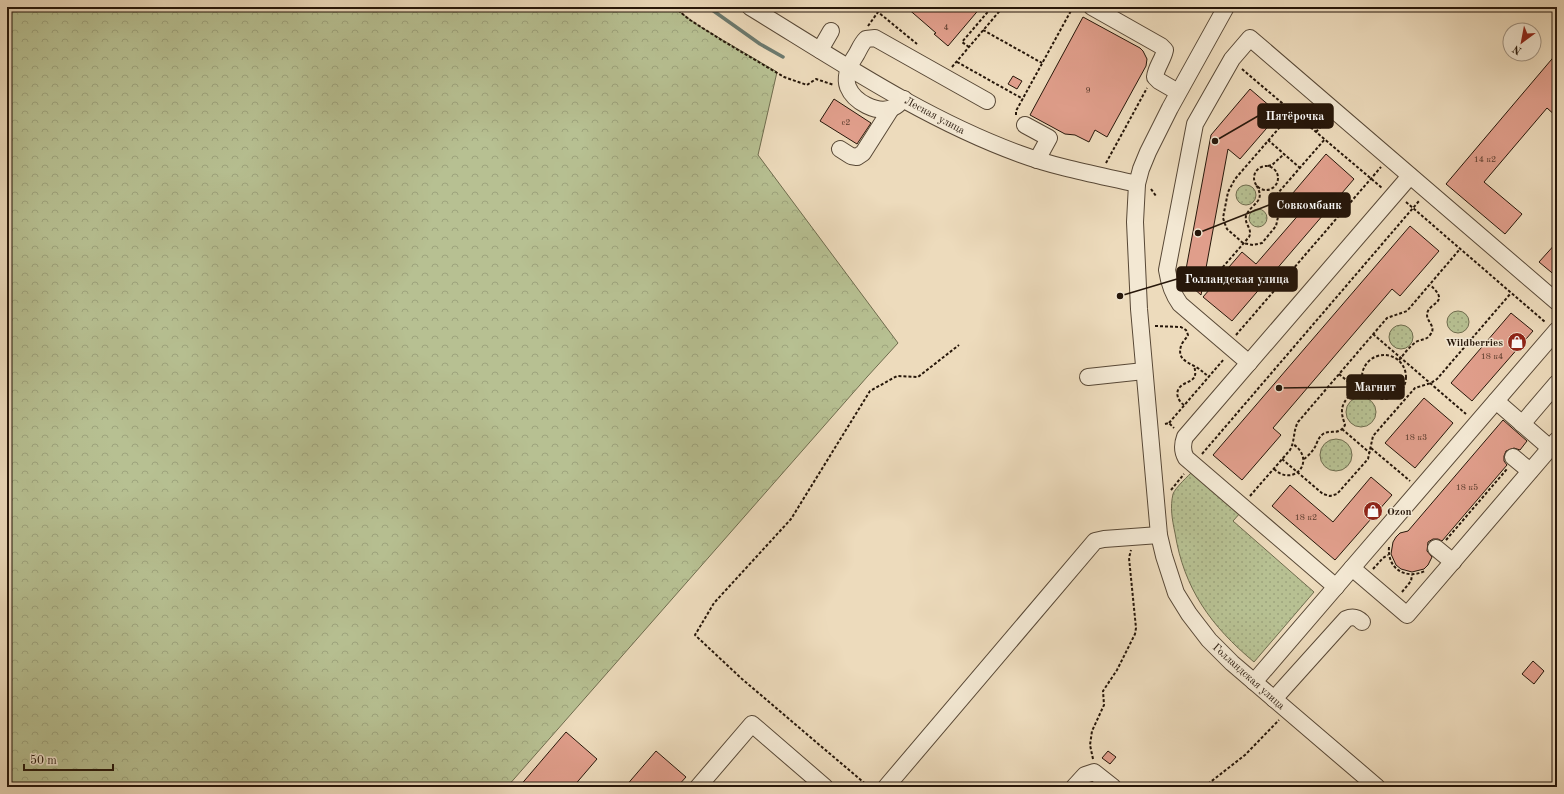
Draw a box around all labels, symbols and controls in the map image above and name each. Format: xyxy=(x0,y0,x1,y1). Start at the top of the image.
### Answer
north arrow xyxy=(1502,22,1542,62)
house number: 4 xyxy=(943,23,949,32)
text: N xyxy=(1511,42,1524,56)
house number: 9 xyxy=(1085,86,1091,95)
street label: Лесная улица xyxy=(902,96,967,137)
callout: Пятёрочка xyxy=(1258,104,1333,128)
text: Пятёрочка xyxy=(1266,111,1324,123)
house number: с2 xyxy=(841,118,851,127)
house number: 14 к2 xyxy=(1474,155,1496,164)
callout: Совкомбанк xyxy=(1269,193,1350,217)
text: Совкомбанк xyxy=(1276,200,1342,212)
callout: Голландская улица xyxy=(1177,267,1297,291)
text: Голландская улица xyxy=(1185,274,1289,286)
shop icon: Wildberries xyxy=(1506,331,1528,353)
place label: Wildberries xyxy=(1446,338,1503,349)
house number: 18 к4 xyxy=(1481,352,1503,361)
callout: Магнит xyxy=(1347,375,1404,399)
text: Магнит xyxy=(1354,382,1396,394)
house number: 18 к3 xyxy=(1405,433,1427,442)
house number: 18 к5 xyxy=(1456,483,1478,492)
shop icon: Ozon xyxy=(1362,500,1384,522)
place label: Ozon xyxy=(1387,507,1412,518)
house number: 18 к2 xyxy=(1295,513,1317,522)
street label: Голландская улица xyxy=(1210,642,1286,713)
scale bar xyxy=(24,746,113,772)
text: 50 m xyxy=(30,754,57,767)

